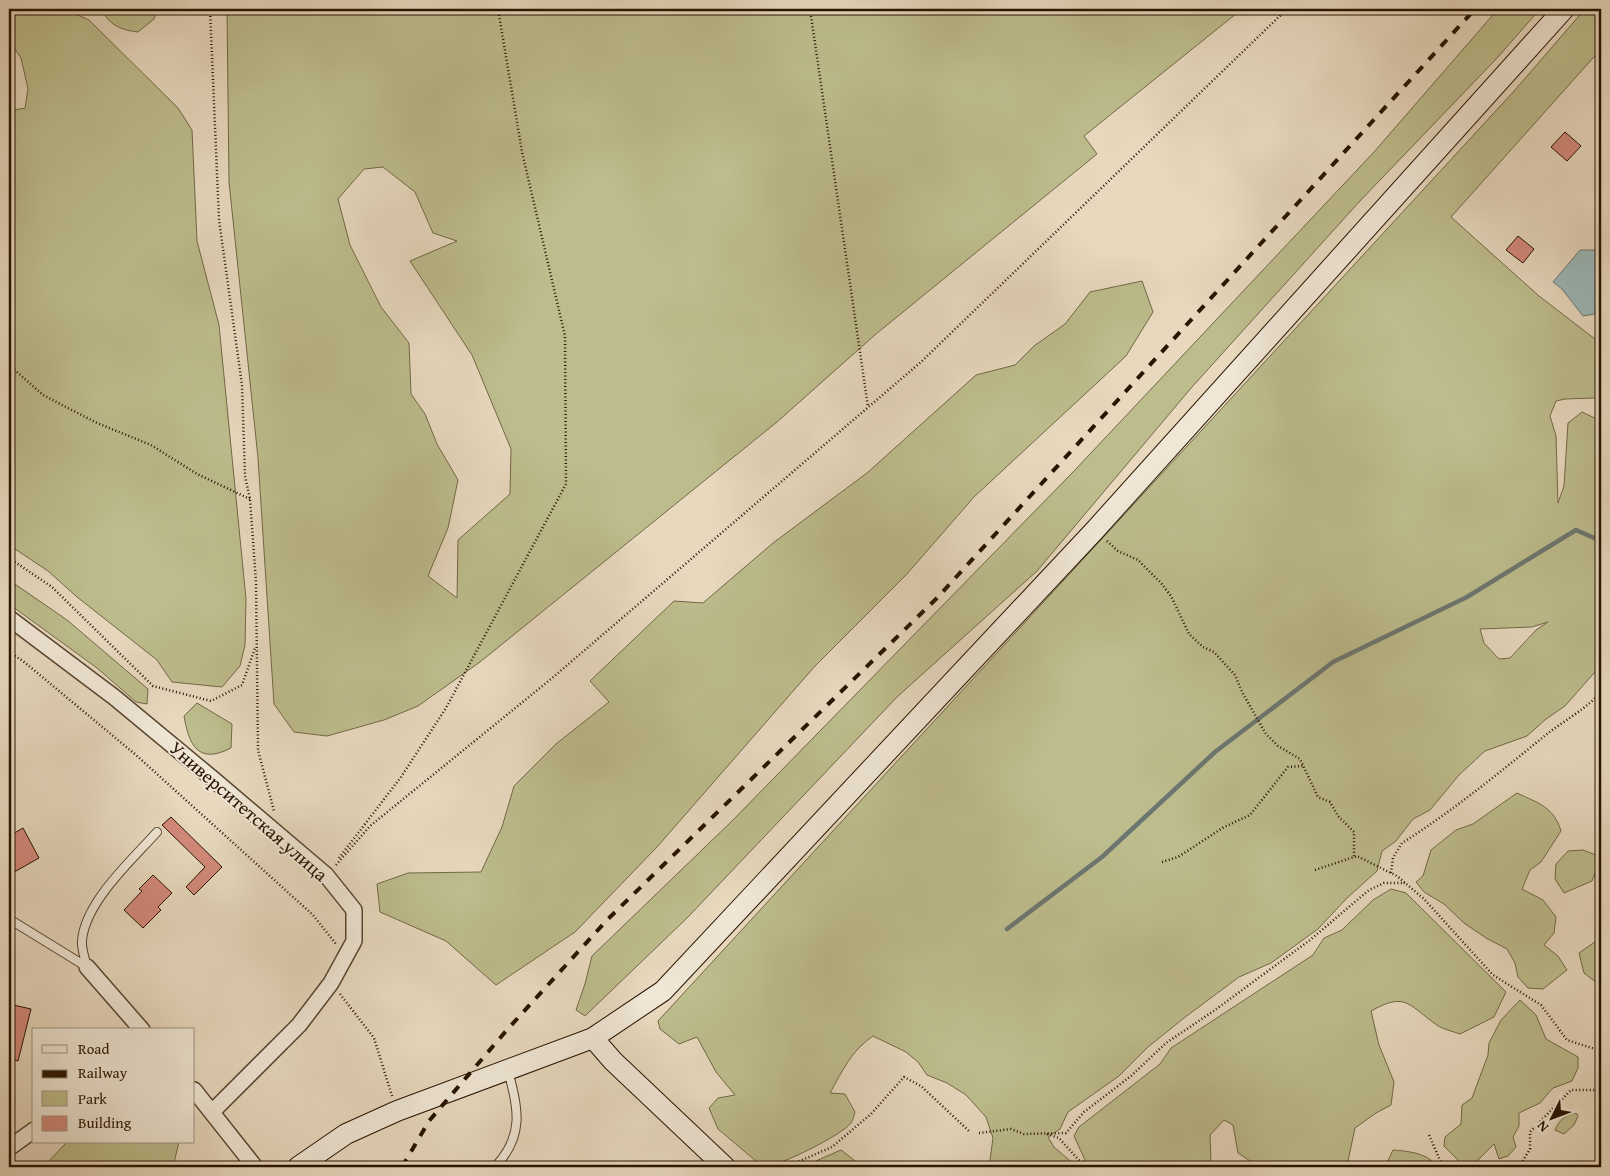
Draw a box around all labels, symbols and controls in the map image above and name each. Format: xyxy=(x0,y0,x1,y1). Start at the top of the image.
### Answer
street label: Университетская улица xyxy=(164,734,334,888)
legend xyxy=(32,1028,195,1144)
text: Road xyxy=(78,1038,109,1059)
text: Railway xyxy=(78,1062,128,1083)
text: Park xyxy=(78,1088,107,1109)
north arrow xyxy=(1528,1094,1578,1144)
text: Building xyxy=(78,1112,132,1133)
text: N xyxy=(1531,1116,1553,1137)

